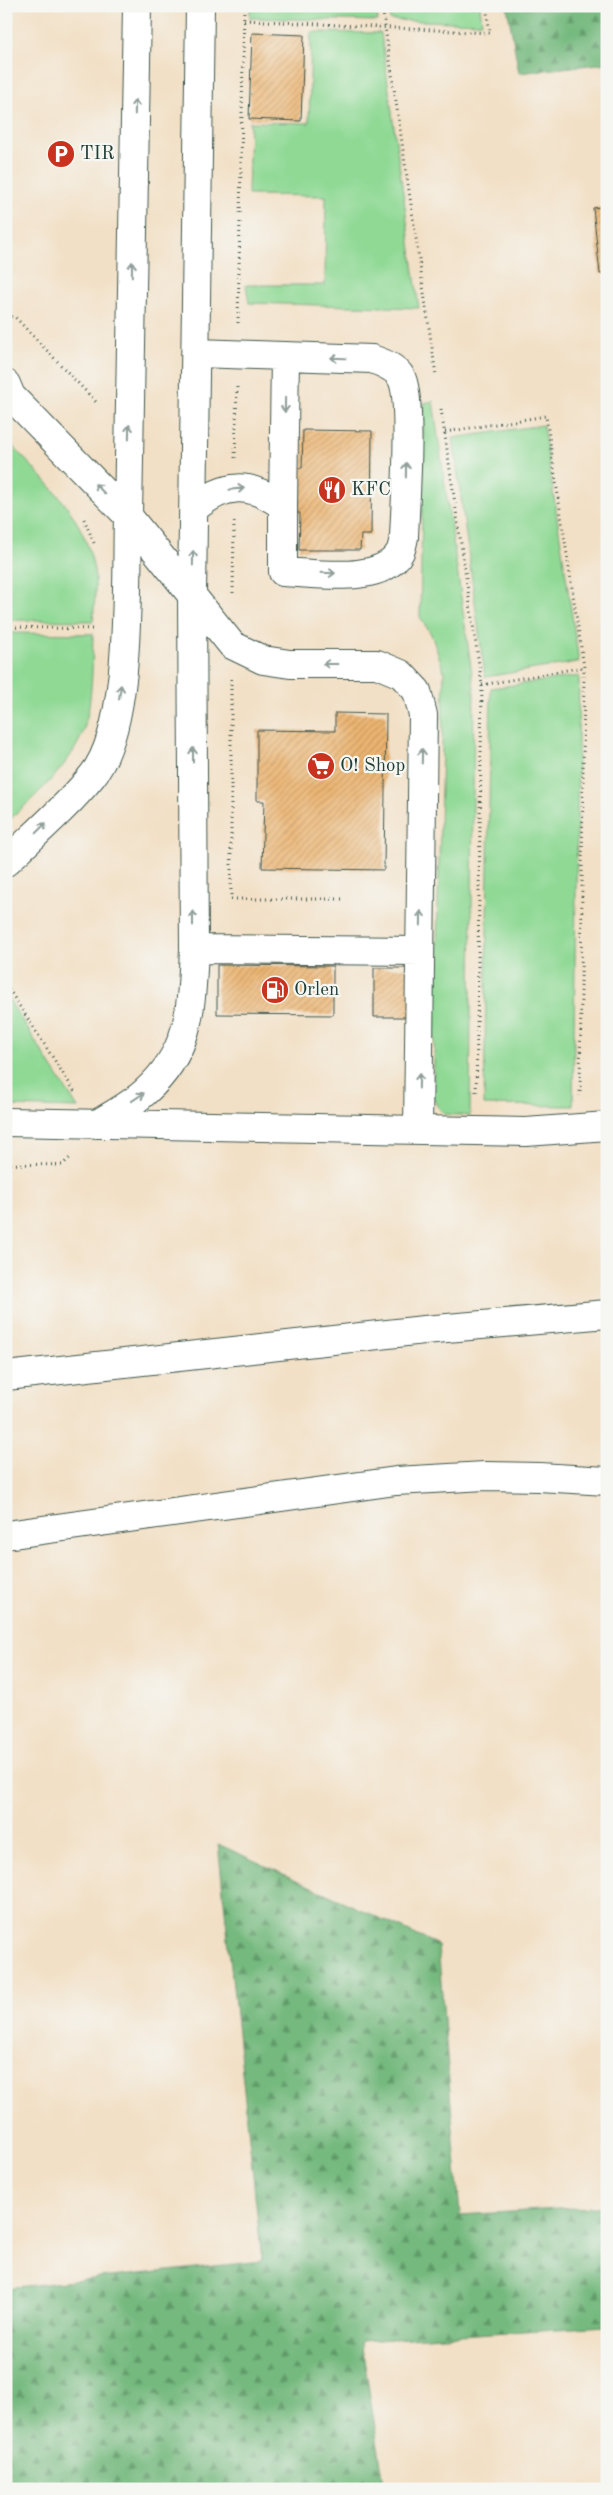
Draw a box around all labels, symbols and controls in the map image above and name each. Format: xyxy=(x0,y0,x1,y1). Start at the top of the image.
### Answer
one-way arrow xyxy=(130,99,140,116)
parking icon: TIR xyxy=(46,139,76,169)
place label: TIR xyxy=(80,145,115,164)
one-way arrow xyxy=(127,262,137,278)
one-way arrow xyxy=(330,353,346,362)
one-way arrow xyxy=(280,396,290,413)
one-way arrow xyxy=(125,424,134,440)
one-way arrow xyxy=(401,462,411,478)
restaurant icon: KFC xyxy=(317,475,347,505)
place label: KFC xyxy=(351,481,391,500)
one-way arrow xyxy=(94,482,106,495)
one-way arrow xyxy=(228,484,244,494)
one-way arrow xyxy=(188,550,198,566)
one-way arrow xyxy=(320,568,336,578)
one-way arrow xyxy=(322,659,338,669)
one-way arrow xyxy=(115,684,125,700)
one-way arrow xyxy=(188,747,198,764)
one-way arrow xyxy=(418,748,427,764)
supermarket icon: O! Shop xyxy=(306,751,336,781)
place label: O! Shop xyxy=(340,757,405,776)
one-way arrow xyxy=(35,821,47,834)
one-way arrow xyxy=(188,910,198,926)
one-way arrow xyxy=(416,911,425,927)
fuel station icon: Orlen xyxy=(260,975,290,1005)
place label: Orlen xyxy=(294,981,339,1000)
one-way arrow xyxy=(414,1073,423,1089)
one-way arrow xyxy=(130,1092,144,1102)

